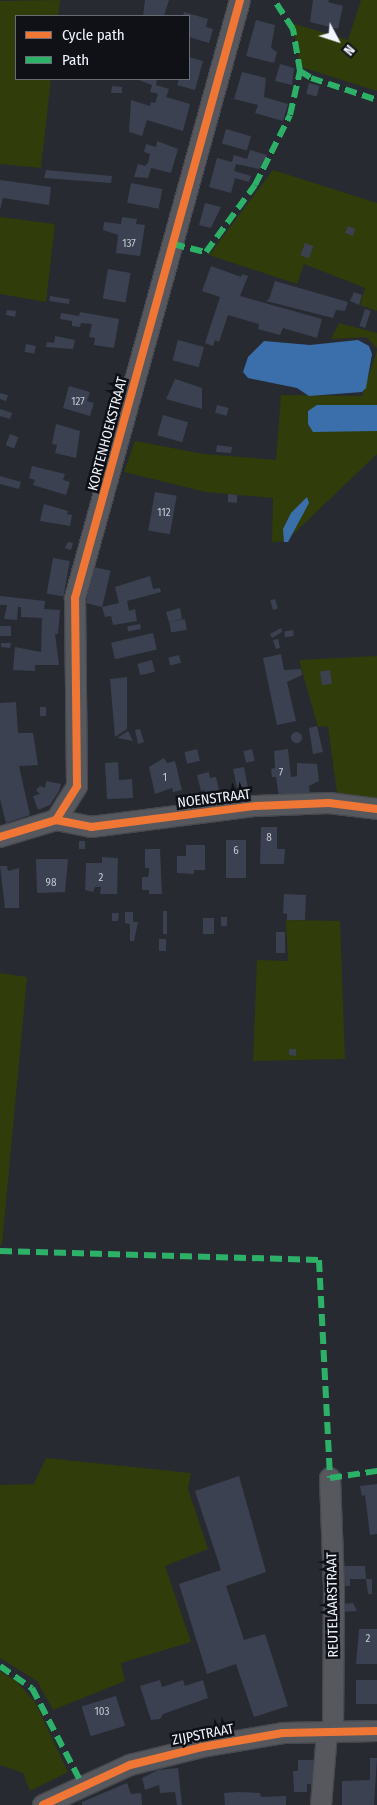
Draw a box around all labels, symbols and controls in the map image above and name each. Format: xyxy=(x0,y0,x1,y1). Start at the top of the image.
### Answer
legend xyxy=(15,15,190,80)
north arrow xyxy=(312,15,362,65)
text: Cycle path xyxy=(62,26,125,44)
text: N xyxy=(340,41,358,59)
text: Path xyxy=(62,51,89,69)
house number: 137 xyxy=(122,237,136,251)
street label: KORTENHOEKSTRAAT xyxy=(85,375,131,493)
house number: 127 xyxy=(71,395,85,409)
house number: 112 xyxy=(157,506,171,520)
house number: 7 xyxy=(279,766,283,780)
house number: 1 xyxy=(163,771,167,785)
street label: NOENSTRAAT xyxy=(176,786,252,812)
house number: 8 xyxy=(266,831,272,845)
house number: 6 xyxy=(233,844,239,858)
house number: 2 xyxy=(99,871,103,885)
house number: 98 xyxy=(46,876,56,890)
street label: REUTELAARSTRAAT xyxy=(324,1552,342,1658)
house number: 2 xyxy=(366,1632,370,1646)
house number: 103 xyxy=(95,1705,109,1719)
street label: ZIJPSTRAAT xyxy=(171,1721,235,1749)

